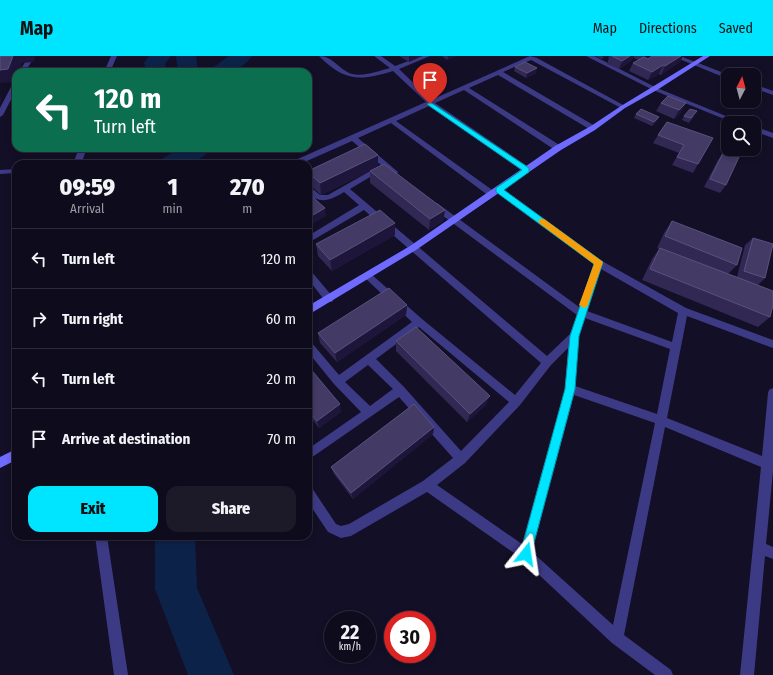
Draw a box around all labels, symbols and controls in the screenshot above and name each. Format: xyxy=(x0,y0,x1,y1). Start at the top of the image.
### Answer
text: Map xyxy=(20,17,53,40)
text: Map xyxy=(593,20,617,37)
text: Directions xyxy=(639,20,697,37)
text: Saved xyxy=(719,20,753,37)
pin xyxy=(413,63,447,104)
north arrow xyxy=(721,68,761,108)
map controls xyxy=(721,68,761,156)
icon: arrive xyxy=(419,69,441,91)
text: 120 m xyxy=(94,82,161,115)
icon: left xyxy=(28,84,80,136)
text: Turn left xyxy=(94,116,156,138)
button: search xyxy=(721,116,761,156)
text: 09:59 xyxy=(59,173,115,201)
text: 1 xyxy=(167,173,178,201)
text: 270 xyxy=(230,173,265,201)
text: Arrival xyxy=(70,201,105,216)
text: min xyxy=(163,201,183,216)
text: m xyxy=(242,201,252,216)
icon: left xyxy=(28,248,50,270)
text: Turn left xyxy=(62,250,115,268)
text: 120 m xyxy=(261,250,296,268)
icon: right xyxy=(28,308,50,330)
text: Turn right xyxy=(62,310,123,328)
text: 60 m xyxy=(266,310,296,328)
icon: left xyxy=(28,368,50,390)
text: Turn left xyxy=(62,370,115,388)
text: 20 m xyxy=(267,370,296,388)
icon: arrive xyxy=(28,428,50,450)
text: Arrive at destination xyxy=(62,430,190,448)
text: 70 m xyxy=(267,430,296,448)
button: Exit xyxy=(28,486,158,532)
button: Share xyxy=(166,486,296,532)
position arrow xyxy=(505,533,547,575)
speed limit sign: 30 xyxy=(384,611,436,663)
text: 22 xyxy=(341,620,359,644)
text: km/h xyxy=(339,641,361,653)

